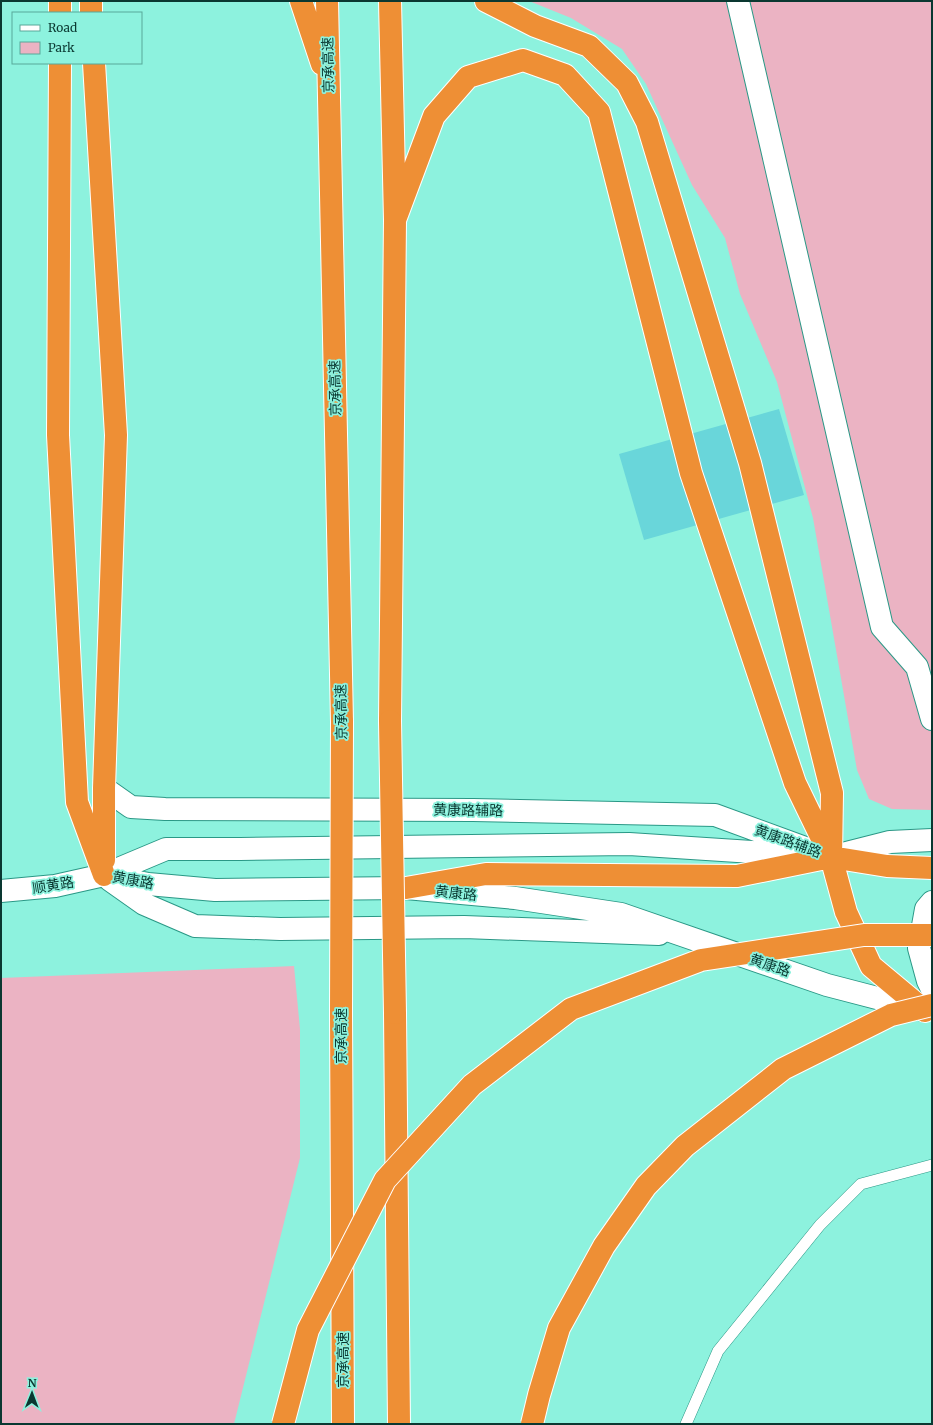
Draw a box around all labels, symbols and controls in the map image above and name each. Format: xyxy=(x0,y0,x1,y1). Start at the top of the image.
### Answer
legend xyxy=(12,12,142,64)
text: Road xyxy=(48,20,77,35)
street label: 京承高速 xyxy=(319,37,337,93)
text: Park xyxy=(48,40,75,55)
street label: 京承高速 xyxy=(326,360,344,416)
street label: 京承高速 xyxy=(332,684,350,740)
street label: 黄康路辅路 xyxy=(433,800,503,820)
street label: 黄康路辅路 xyxy=(752,821,824,861)
street label: 黄康路 xyxy=(111,867,155,893)
street label: 顺黄路 xyxy=(31,873,75,897)
street label: 黄康路 xyxy=(434,882,478,904)
street label: 黄康路 xyxy=(747,950,793,980)
street label: 京承高速 xyxy=(332,1008,350,1064)
street label: 京承高速 xyxy=(334,1332,352,1388)
north arrow xyxy=(12,1373,52,1413)
text: N xyxy=(28,1376,37,1390)

